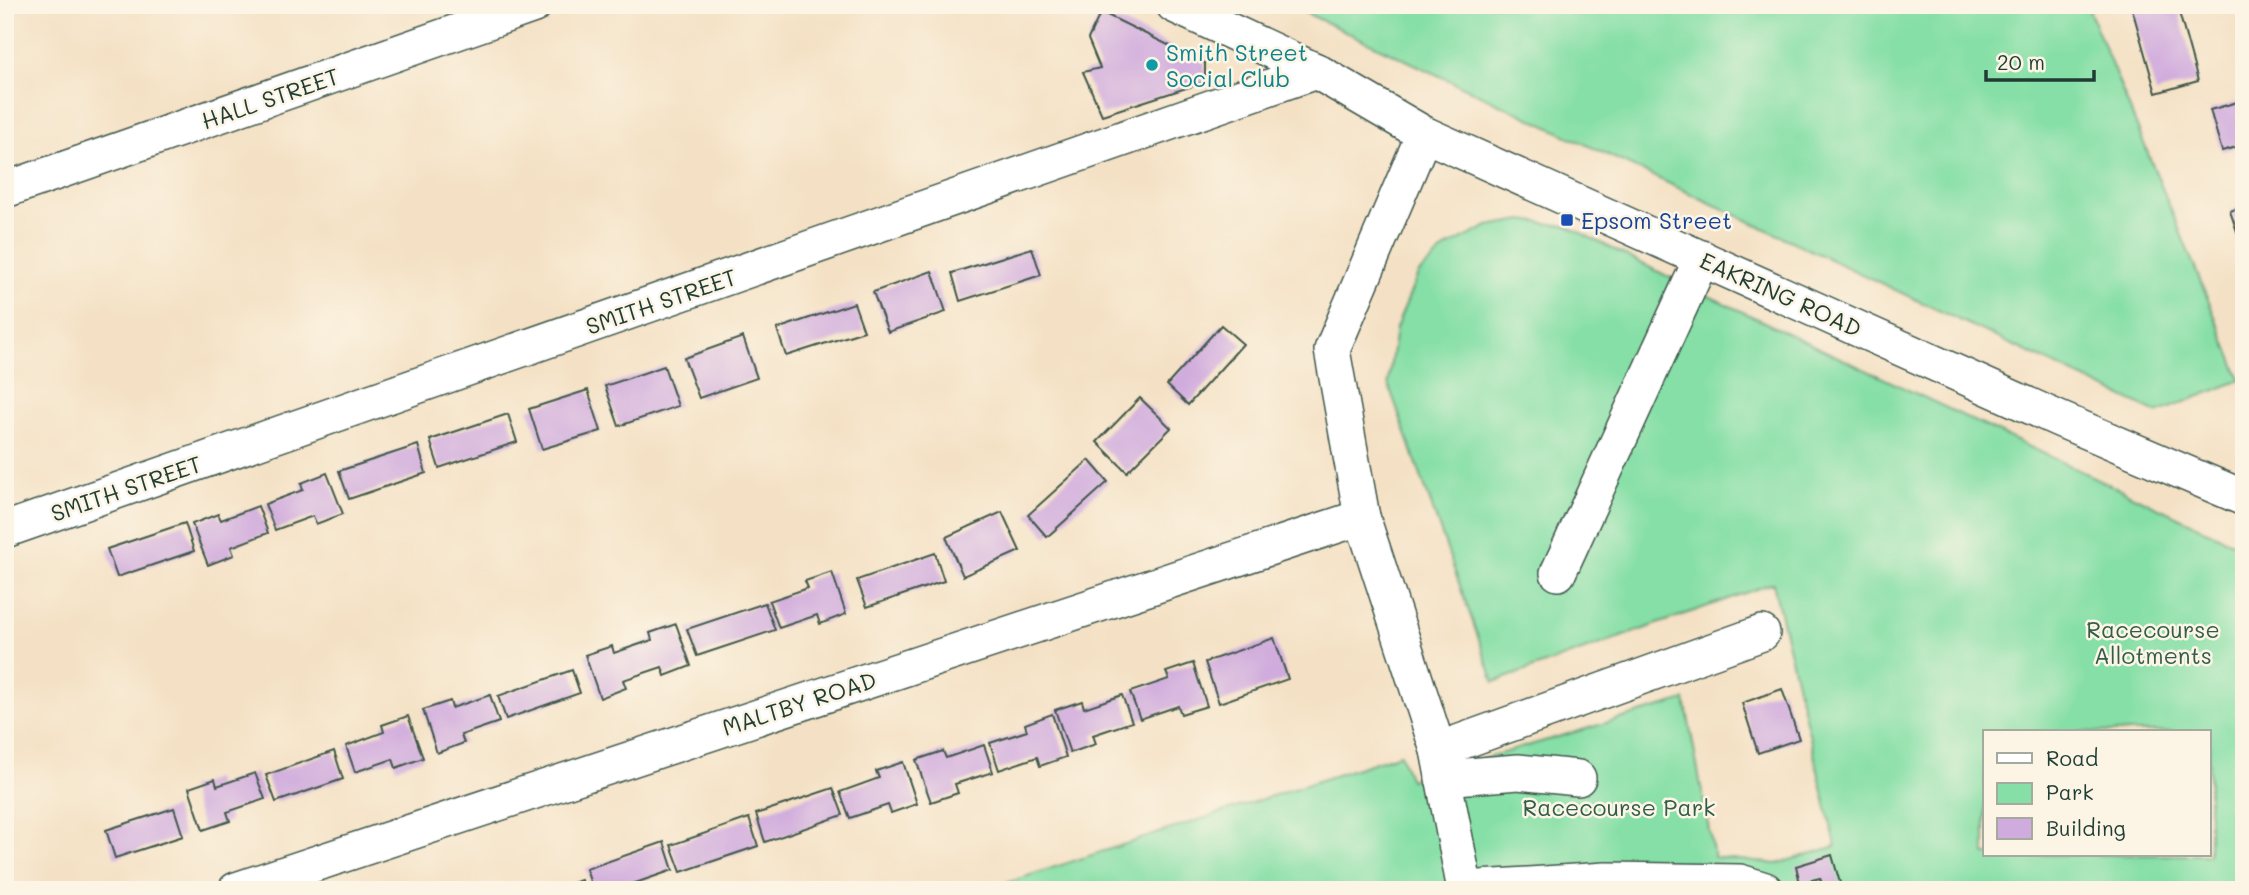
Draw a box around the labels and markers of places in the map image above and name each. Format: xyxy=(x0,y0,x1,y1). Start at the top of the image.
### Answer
place label: Smith Street Social Club xyxy=(1166,37,1308,93)
marker: Smith Street Social Club xyxy=(1144,57,1160,73)
place label: Epsom Street xyxy=(1581,205,1732,235)
marker: Epsom Street xyxy=(1559,212,1575,228)

